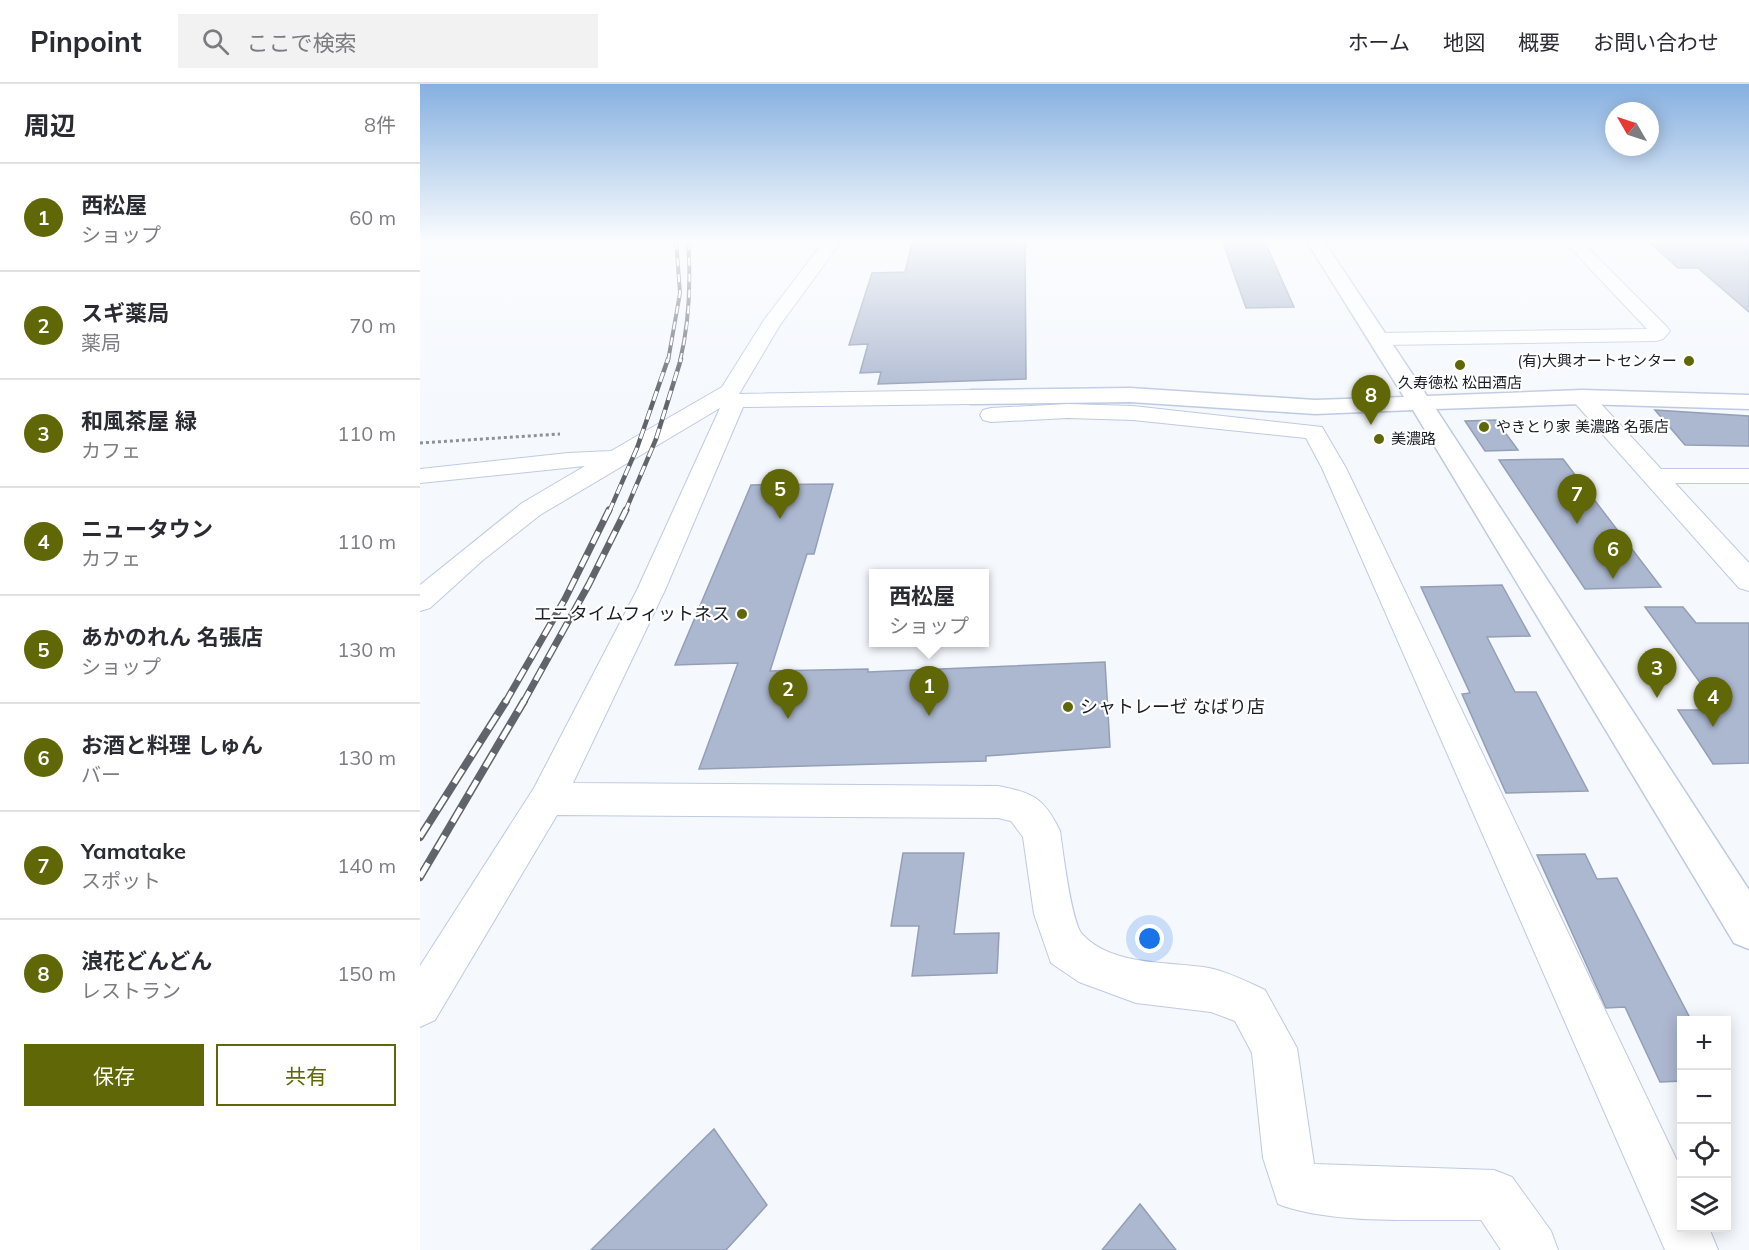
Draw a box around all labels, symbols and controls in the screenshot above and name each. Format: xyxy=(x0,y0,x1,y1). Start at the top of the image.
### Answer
search box xyxy=(178,14,598,68)
text: Pinpoint xyxy=(30,24,142,59)
icon: search xyxy=(199,25,232,58)
text: ここで検索 xyxy=(247,29,357,57)
text: ホーム xyxy=(1348,29,1410,55)
text: 地図 xyxy=(1443,29,1485,55)
text: 概要 xyxy=(1518,29,1560,55)
text: お問い合わせ xyxy=(1593,29,1719,55)
north arrow xyxy=(1605,102,1659,156)
text: 周辺 xyxy=(24,109,76,142)
text: 8件 xyxy=(364,112,396,137)
text: 西松屋 xyxy=(81,191,147,219)
text: 1 xyxy=(38,205,50,230)
text: 60 m xyxy=(349,205,396,230)
text: ショップ xyxy=(81,222,161,247)
text: スギ薬局 xyxy=(81,299,169,327)
text: 2 xyxy=(38,313,50,338)
text: 70 m xyxy=(349,313,396,338)
text: 薬局 xyxy=(81,330,121,355)
place label: (有)大興オートセンター xyxy=(1517,351,1677,370)
marker: (有)大興オートセンター xyxy=(1682,354,1696,368)
marker: 久寿徳松 松田酒店 xyxy=(1453,358,1467,372)
place label: 久寿徳松 松田酒店 xyxy=(1398,373,1522,392)
pin: 8 xyxy=(1352,376,1390,425)
text: 和風茶屋 緑 xyxy=(81,407,197,435)
place label: やきとり家 美濃路 名張店 xyxy=(1496,417,1669,436)
marker: やきとり家 美濃路 名張店 xyxy=(1477,420,1491,434)
text: 3 xyxy=(38,421,50,446)
text: 110 m xyxy=(337,421,396,446)
place label: 美濃路 xyxy=(1391,429,1436,448)
marker: 美濃路 xyxy=(1372,432,1386,446)
text: カフェ xyxy=(81,438,141,463)
pin: 5 xyxy=(760,470,800,519)
pin: 7 xyxy=(1558,474,1596,524)
text: ニュータウン xyxy=(81,515,213,543)
text: 4 xyxy=(38,529,50,554)
text: 110 m xyxy=(337,529,396,554)
pin: 6 xyxy=(1594,530,1632,579)
text: カフェ xyxy=(81,546,141,571)
popup xyxy=(869,569,989,647)
text: 西松屋 xyxy=(889,582,955,610)
place label: エニタイムフィットネス xyxy=(534,602,730,625)
marker: エニタイムフィットネス xyxy=(735,607,749,621)
text: ショップ xyxy=(889,613,969,638)
text: あかのれん 名張店 xyxy=(81,623,263,651)
text: 5 xyxy=(38,637,50,662)
text: 130 m xyxy=(337,637,396,662)
pin: 3 xyxy=(1638,648,1676,698)
text: ショップ xyxy=(81,654,161,679)
pin: 1 xyxy=(910,666,948,716)
pin: 2 xyxy=(768,670,808,719)
pin: 4 xyxy=(1694,678,1732,727)
place label: シャトレーゼ なばり店 xyxy=(1080,695,1265,718)
marker: シャトレーゼ なばり店 xyxy=(1061,700,1075,714)
text: お酒と料理 しゅん xyxy=(81,731,263,759)
text: 6 xyxy=(38,745,50,770)
text: 130 m xyxy=(337,745,396,770)
text: バー xyxy=(81,762,121,787)
text: Yamatake xyxy=(81,837,186,865)
text: 7 xyxy=(38,853,50,878)
text: 140 m xyxy=(337,853,396,878)
text: スポット xyxy=(81,868,161,893)
your location xyxy=(1135,924,1164,953)
text: 浪花どんどん xyxy=(81,947,212,975)
text: 8 xyxy=(38,961,50,986)
text: 150 m xyxy=(337,961,396,986)
text: レストラン xyxy=(81,978,181,1003)
map controls xyxy=(1677,1016,1731,1232)
button: + xyxy=(1677,1016,1731,1070)
button: 保存 xyxy=(24,1044,204,1106)
button: 共有 xyxy=(216,1044,396,1106)
button: − xyxy=(1677,1070,1731,1124)
button: locate xyxy=(1677,1124,1731,1178)
button: layers xyxy=(1677,1178,1731,1232)

